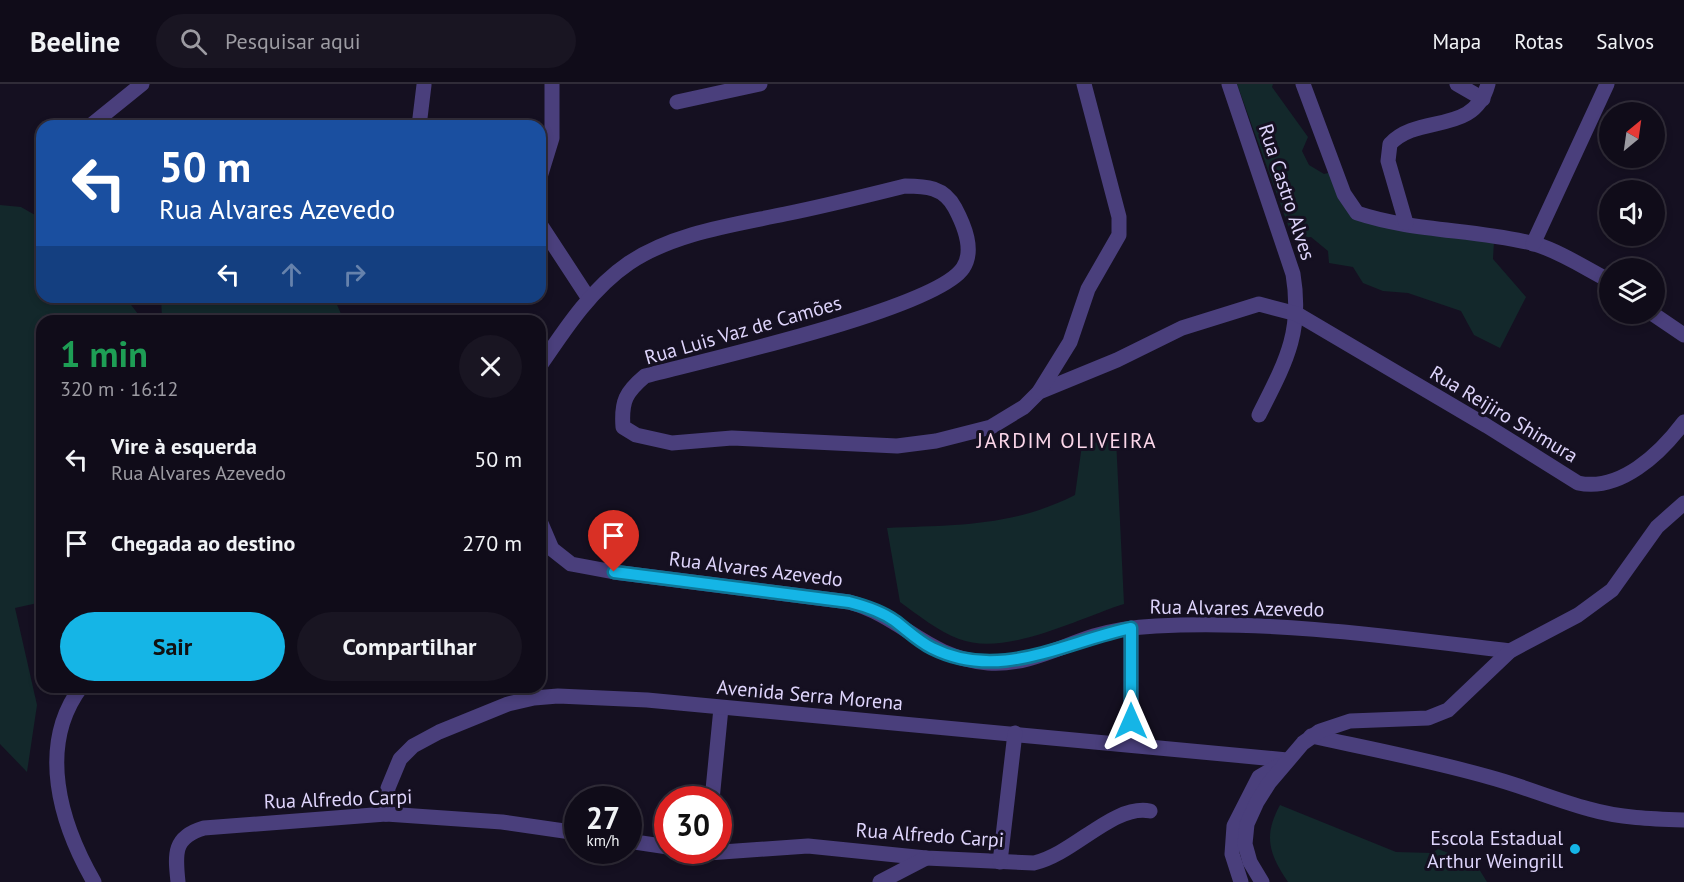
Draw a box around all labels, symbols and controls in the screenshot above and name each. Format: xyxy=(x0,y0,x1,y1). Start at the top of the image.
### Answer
search box xyxy=(156,14,576,68)
text: Beeline xyxy=(30,23,120,60)
icon: search xyxy=(177,25,210,58)
text: Pesquisar aqui xyxy=(225,27,361,55)
text: Mapa xyxy=(1432,28,1481,55)
text: Rotas xyxy=(1514,28,1563,55)
text: Salvos xyxy=(1596,28,1654,55)
north arrow xyxy=(1599,102,1665,168)
map controls xyxy=(1599,102,1665,324)
street label: Rua Castro Alves xyxy=(1253,121,1321,263)
text: 50 m xyxy=(159,139,251,194)
icon: left xyxy=(60,144,138,222)
button: sound xyxy=(1599,180,1665,246)
text: Rua Alvares Azevedo xyxy=(159,192,395,226)
icon: left xyxy=(212,258,245,291)
icon: ahead xyxy=(275,258,308,291)
icon: right xyxy=(338,258,371,291)
button: layers xyxy=(1599,258,1665,324)
street label: Rua Luis Vaz de Camões xyxy=(641,289,845,371)
text: 1 min xyxy=(60,330,148,377)
button: close xyxy=(459,335,522,398)
street label: Rua Reijiro Shimura xyxy=(1425,359,1583,469)
text: 320 m · 16:12 xyxy=(60,376,178,402)
district label: JARDIM OLIVEIRA xyxy=(976,427,1157,454)
text: Vire à esquerda xyxy=(111,432,257,460)
icon: left xyxy=(60,443,93,476)
text: 50 m xyxy=(474,445,522,473)
text: Rua Alvares Azevedo xyxy=(111,460,286,486)
pin xyxy=(588,510,639,572)
icon: arrive xyxy=(597,519,630,552)
icon: arrive xyxy=(60,527,93,560)
text: Chegada ao destino xyxy=(111,529,295,557)
text: 270 m xyxy=(462,529,522,557)
street label: Rua Alvares Azevedo xyxy=(668,545,844,593)
street label: Rua Alvares Azevedo xyxy=(1149,593,1325,623)
button: Sair xyxy=(60,612,285,681)
button: Compartilhar xyxy=(297,612,522,681)
street label: Avenida Serra Morena xyxy=(716,674,904,716)
position arrow xyxy=(1099,689,1163,753)
street label: Rua Alfredo Carpi xyxy=(263,783,413,815)
speed limit sign: 30 xyxy=(654,786,732,864)
text: 27 xyxy=(586,798,620,837)
street label: Rua Alfredo Carpi xyxy=(855,817,1005,853)
place label: Escola Estadual Arthur Weingrill xyxy=(1427,825,1563,874)
text: km/h xyxy=(587,831,619,850)
marker: Escola Estadual Arthur Weingrill xyxy=(1568,842,1582,856)

